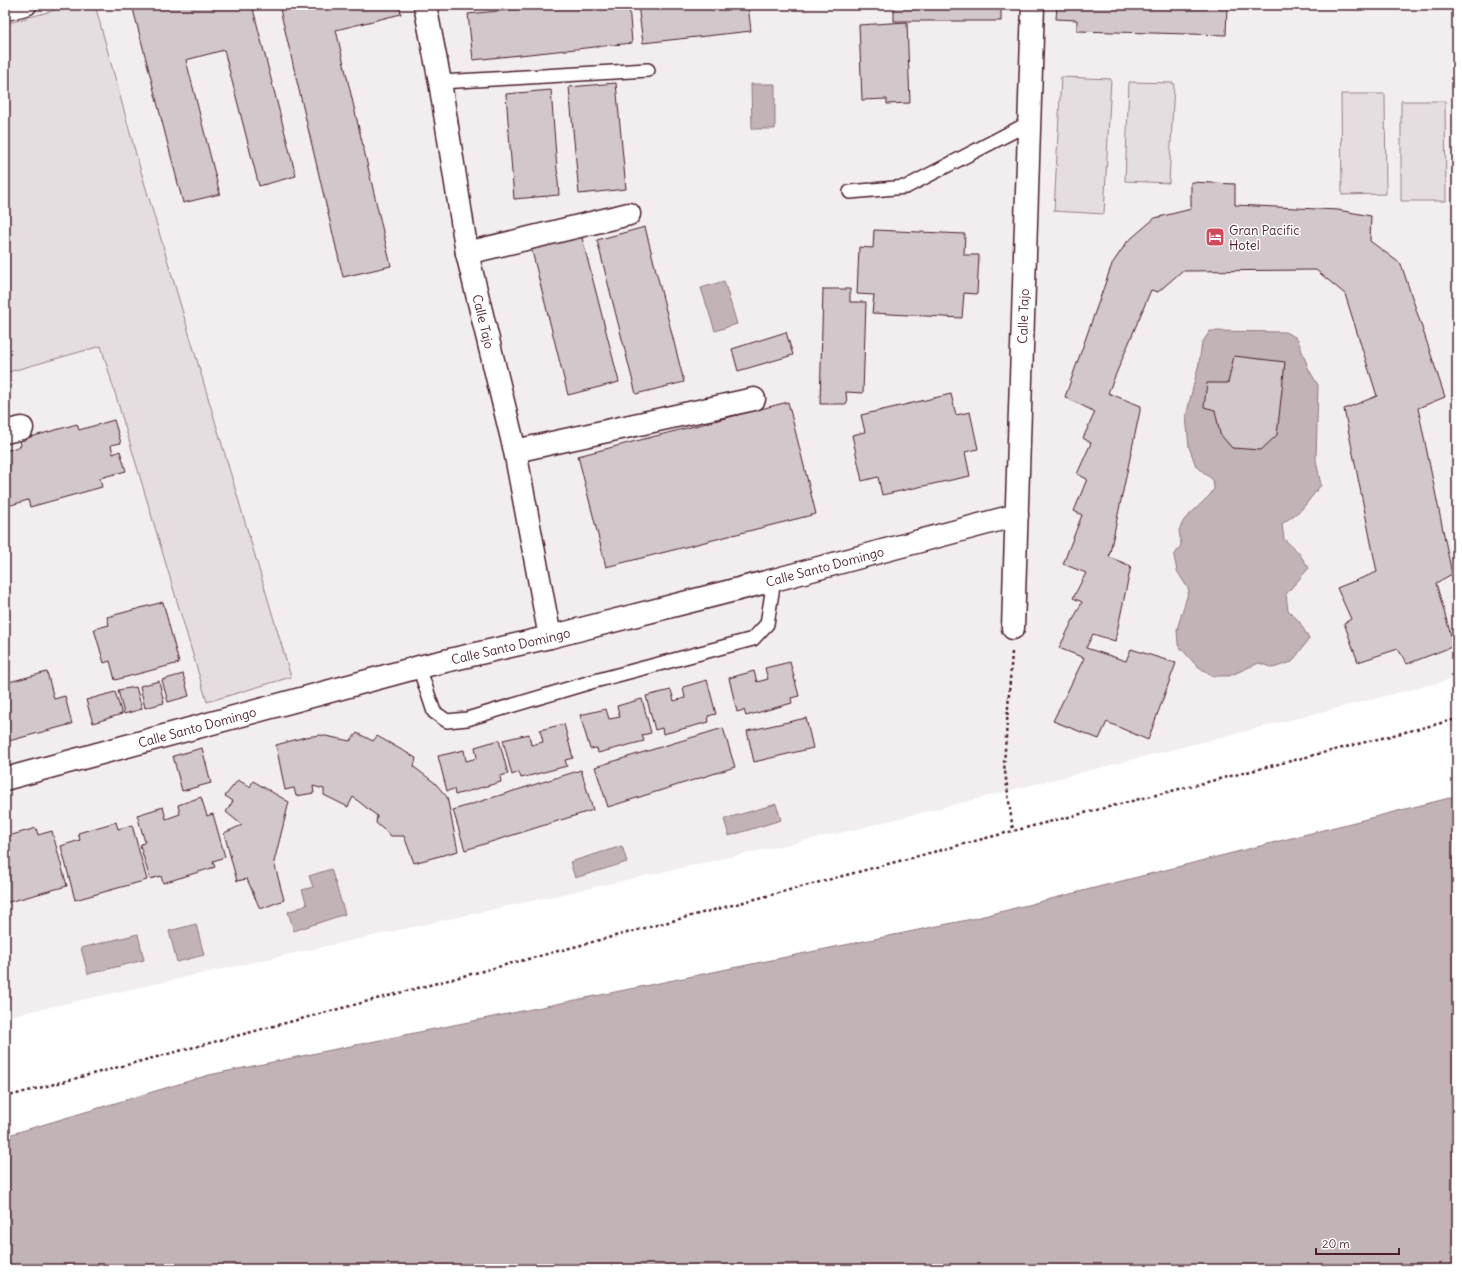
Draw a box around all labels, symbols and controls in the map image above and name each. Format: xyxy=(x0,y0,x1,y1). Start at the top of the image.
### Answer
place label: Gran Pacific Hotel xyxy=(1229,222,1300,254)
hotel icon: Gran Pacific Hotel xyxy=(1204,226,1226,248)
street label: Calle Tajo xyxy=(1014,288,1032,344)
street label: Calle Tajo xyxy=(469,292,498,350)
street label: Calle Santo Domingo xyxy=(764,542,886,590)
street label: Calle Santo Domingo xyxy=(450,624,572,668)
street label: Calle Santo Domingo xyxy=(136,703,258,751)
scale bar xyxy=(1316,1230,1399,1256)
text: 20 m xyxy=(1322,1236,1350,1251)

